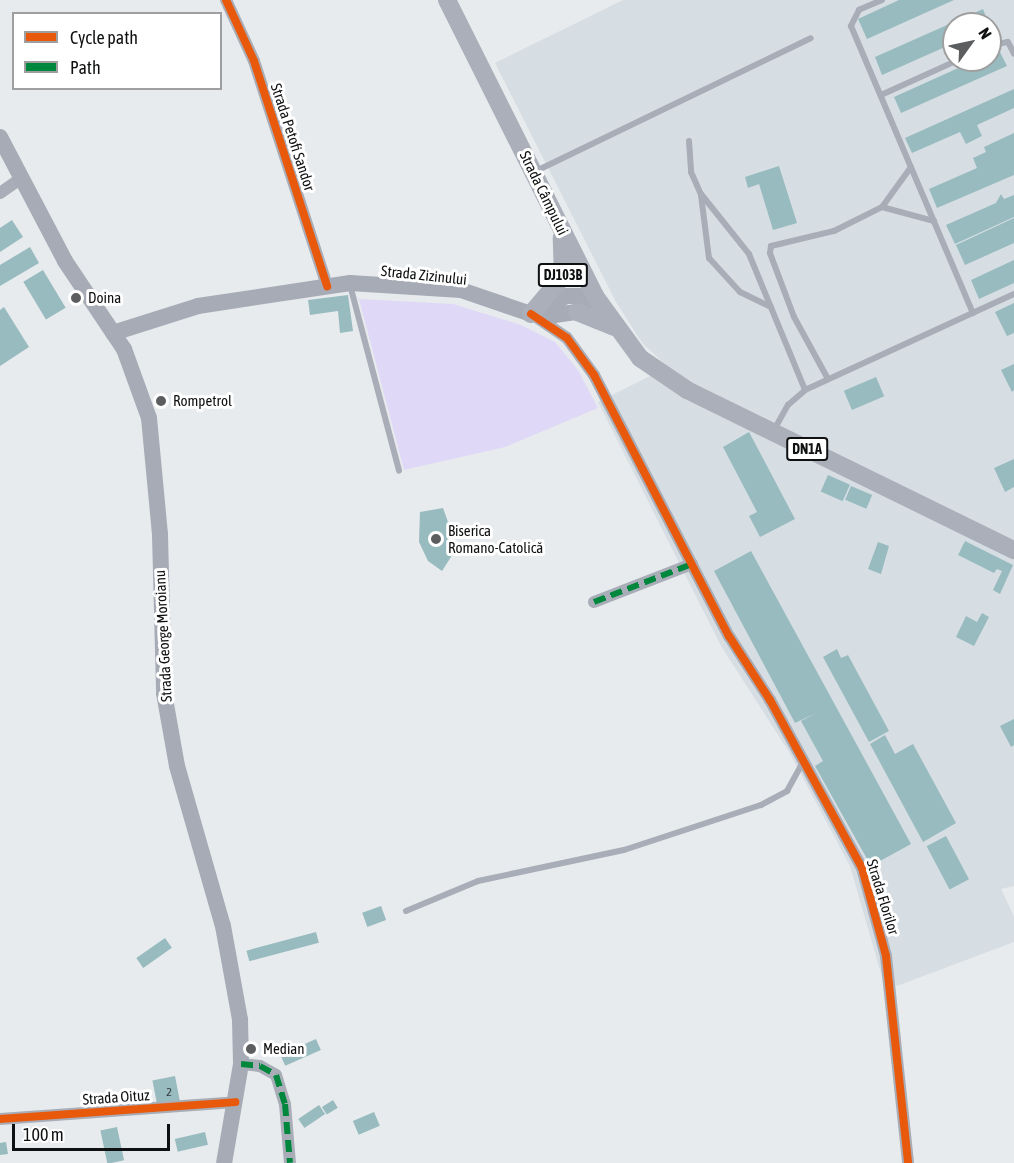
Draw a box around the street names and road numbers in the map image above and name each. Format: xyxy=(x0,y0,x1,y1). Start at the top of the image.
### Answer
street label: Strada Petofi Sandor xyxy=(267,81,319,193)
street label: Strada Câmpului xyxy=(516,148,572,238)
street label: Strada Zizinului xyxy=(380,262,468,288)
road number: DJ103B xyxy=(538,264,588,286)
road number: DN1A xyxy=(786,438,828,460)
street label: Strada George Moroianu xyxy=(151,570,175,702)
street label: Strada Florilor xyxy=(863,857,903,937)
street label: Strada Oituz xyxy=(82,1086,150,1108)

